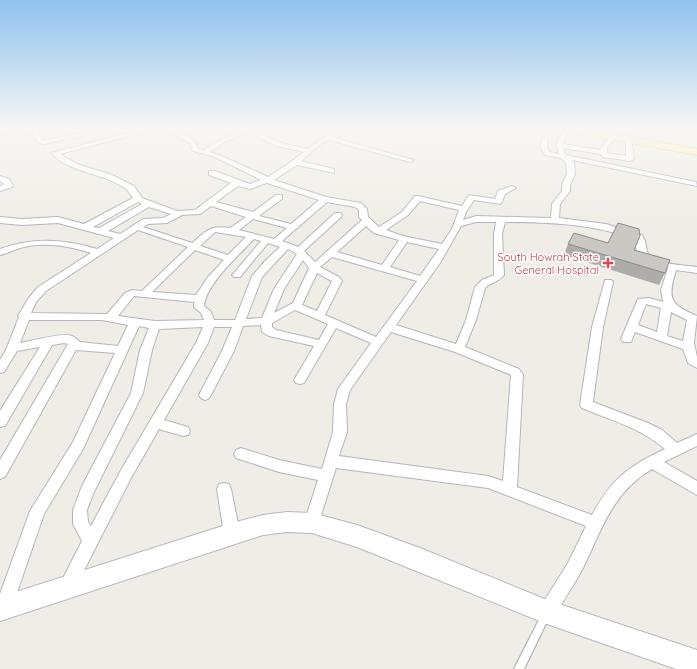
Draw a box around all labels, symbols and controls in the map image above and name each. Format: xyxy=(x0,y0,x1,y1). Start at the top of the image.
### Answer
place label: South Howrah State General Hospital xyxy=(498,250,599,277)
marker: South Howrah State General Hospital xyxy=(602,257,614,269)

